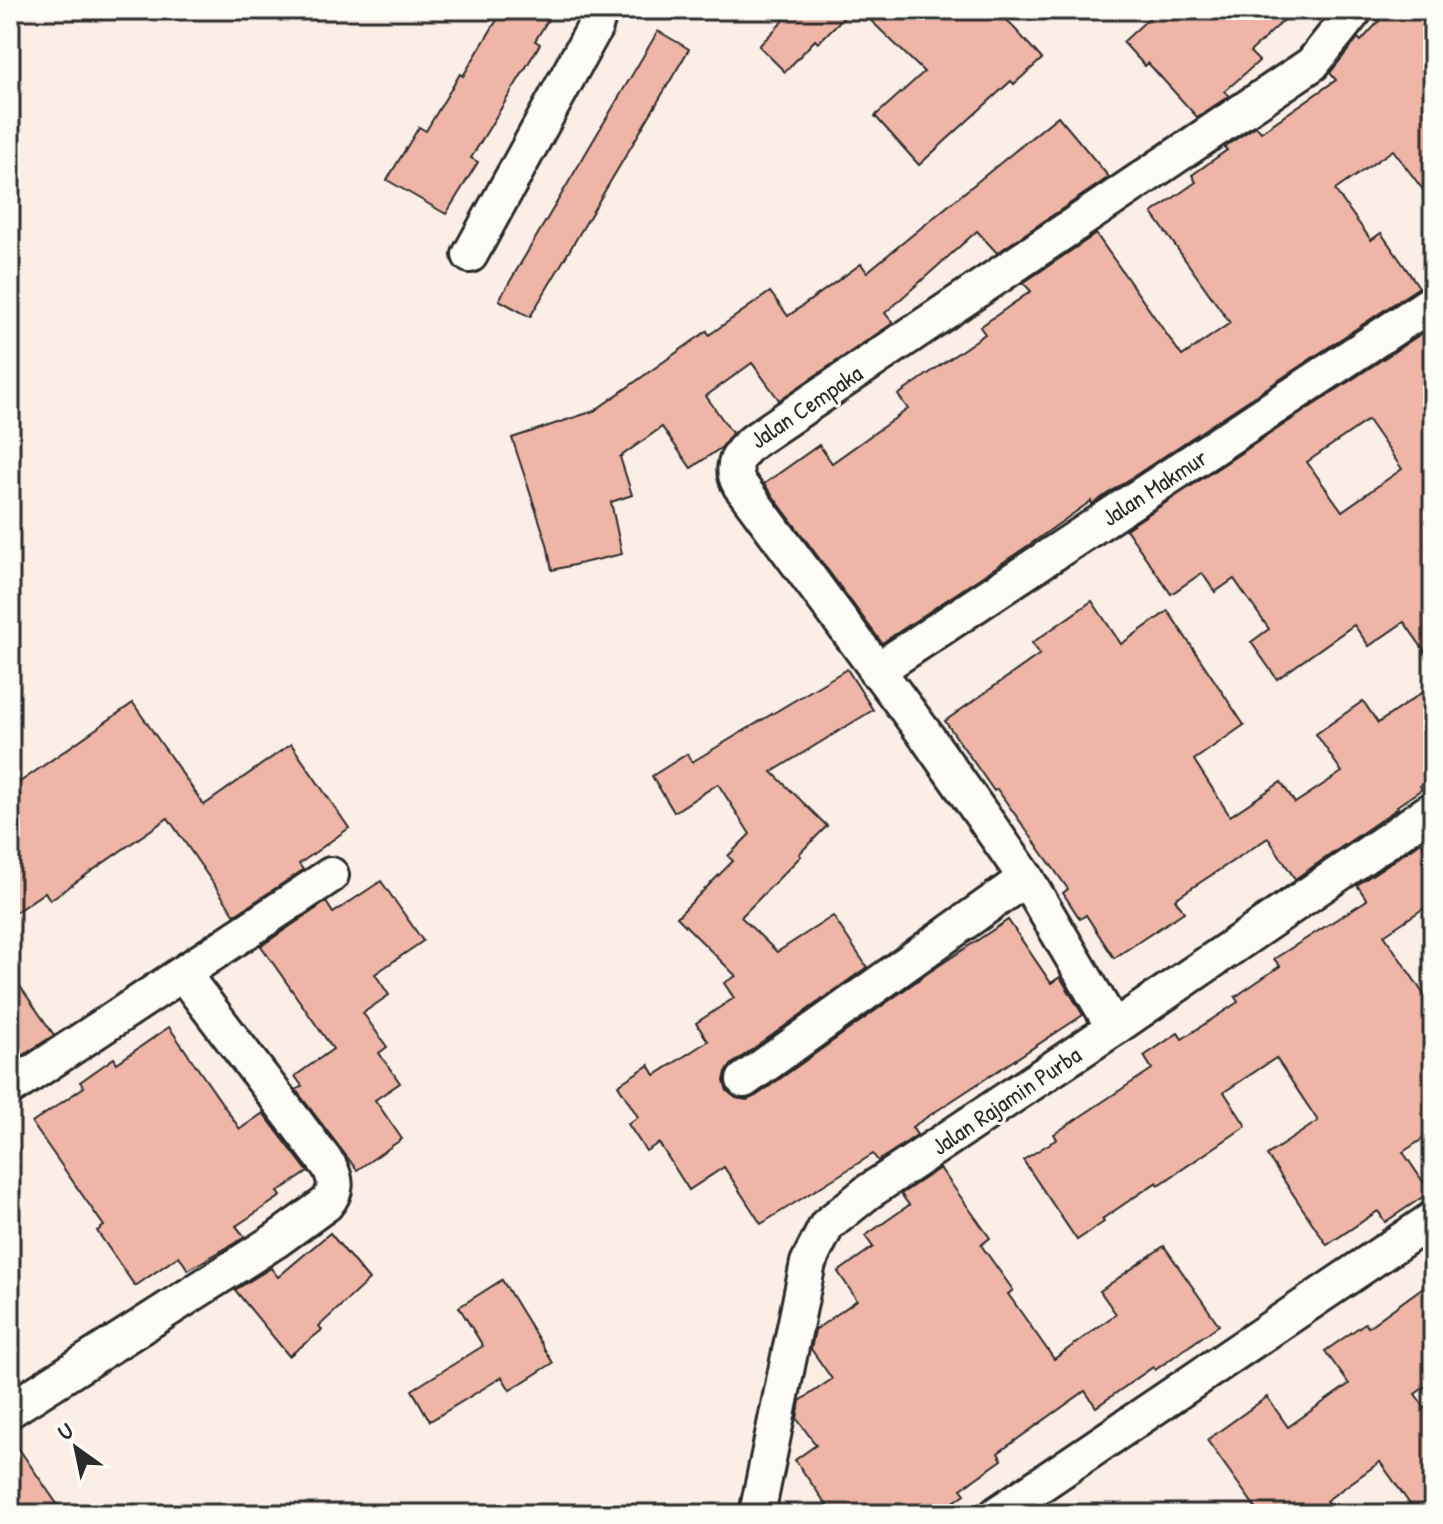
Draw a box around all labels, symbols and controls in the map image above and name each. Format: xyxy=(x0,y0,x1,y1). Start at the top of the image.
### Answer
street label: Jalan Cempaka xyxy=(744,357,868,455)
street label: Jalan Makmur xyxy=(1095,441,1213,533)
street label: Jalan Rajamin Purba xyxy=(925,1038,1087,1162)
north arrow xyxy=(36,1408,116,1488)
text: U xyxy=(52,1415,78,1447)

